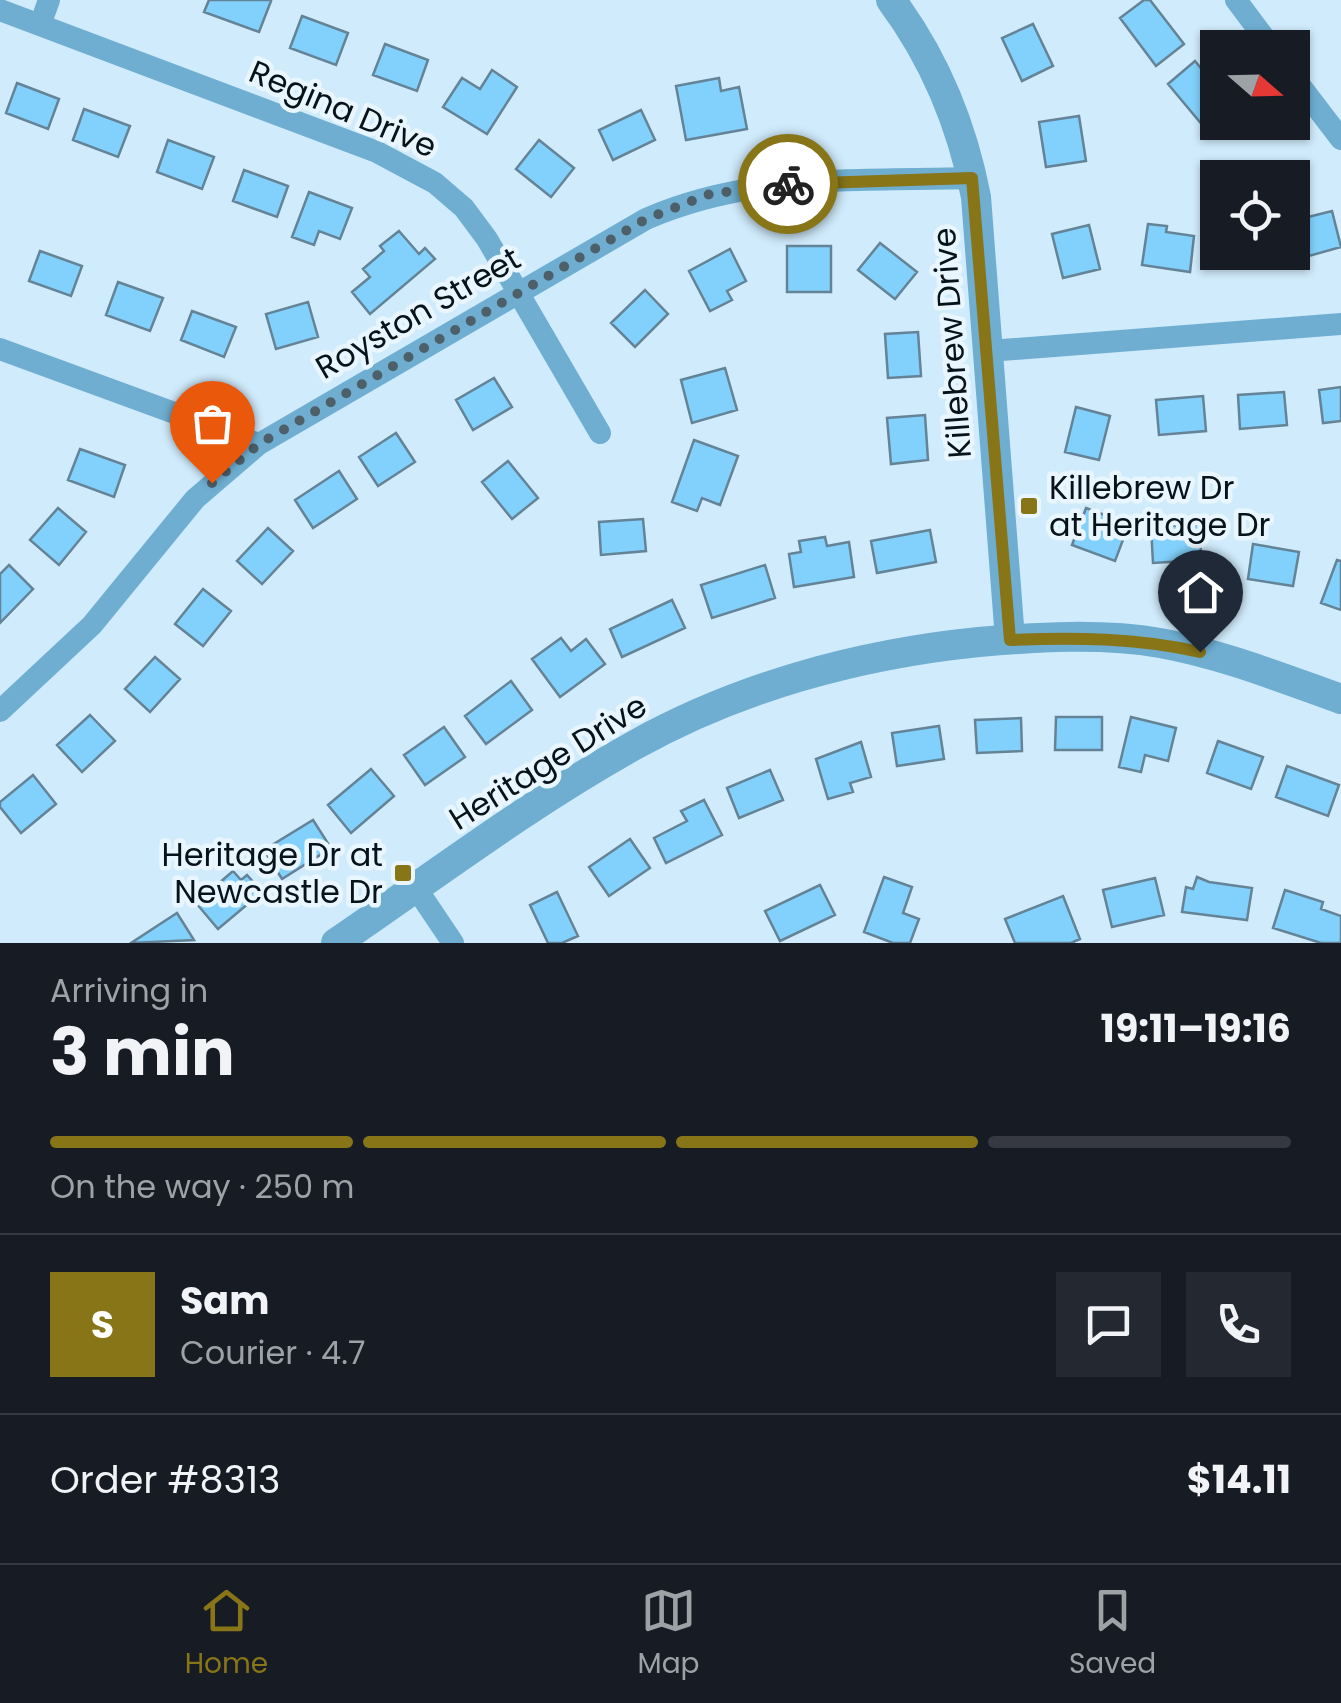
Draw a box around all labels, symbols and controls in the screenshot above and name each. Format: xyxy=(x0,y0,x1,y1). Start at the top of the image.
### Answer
north arrow xyxy=(1200,30,1310,140)
map controls xyxy=(1200,30,1310,270)
street label: Regina Drive xyxy=(242,49,444,168)
courier xyxy=(738,134,838,234)
icon: bike xyxy=(761,157,816,212)
button: locate xyxy=(1200,160,1310,270)
street label: Killebrew Drive xyxy=(921,226,982,460)
street label: Royston Street xyxy=(307,236,528,389)
pin xyxy=(170,381,255,484)
icon: bag xyxy=(185,396,240,451)
place label: Killebrew Dr at Heritage Dr xyxy=(1049,465,1271,547)
marker: Killebrew Dr at Heritage Dr xyxy=(1018,495,1040,517)
pin xyxy=(1158,550,1243,653)
icon: home xyxy=(1173,565,1228,620)
street label: Heritage Drive xyxy=(440,683,655,840)
place label: Heritage Dr at Newcastle Dr xyxy=(162,832,383,914)
marker: Heritage Dr at Newcastle Dr xyxy=(392,862,414,884)
text: Arriving in xyxy=(50,968,208,1013)
text: 19:11–19:16 xyxy=(1101,1002,1291,1055)
text: 3 min xyxy=(50,1007,235,1098)
text: On the way · 250 m xyxy=(50,1164,355,1209)
button: chat xyxy=(1056,1272,1161,1377)
button: phone xyxy=(1186,1272,1291,1377)
text: Sam xyxy=(180,1274,269,1327)
text: S xyxy=(91,1298,114,1351)
text: Courier · 4.7 xyxy=(180,1330,365,1375)
text: Order #8313 xyxy=(50,1453,280,1506)
text: $14.11 xyxy=(1187,1453,1291,1506)
tab: Home xyxy=(185,1583,268,1685)
tab: Map xyxy=(638,1583,700,1685)
tab: Saved xyxy=(1069,1583,1156,1685)

